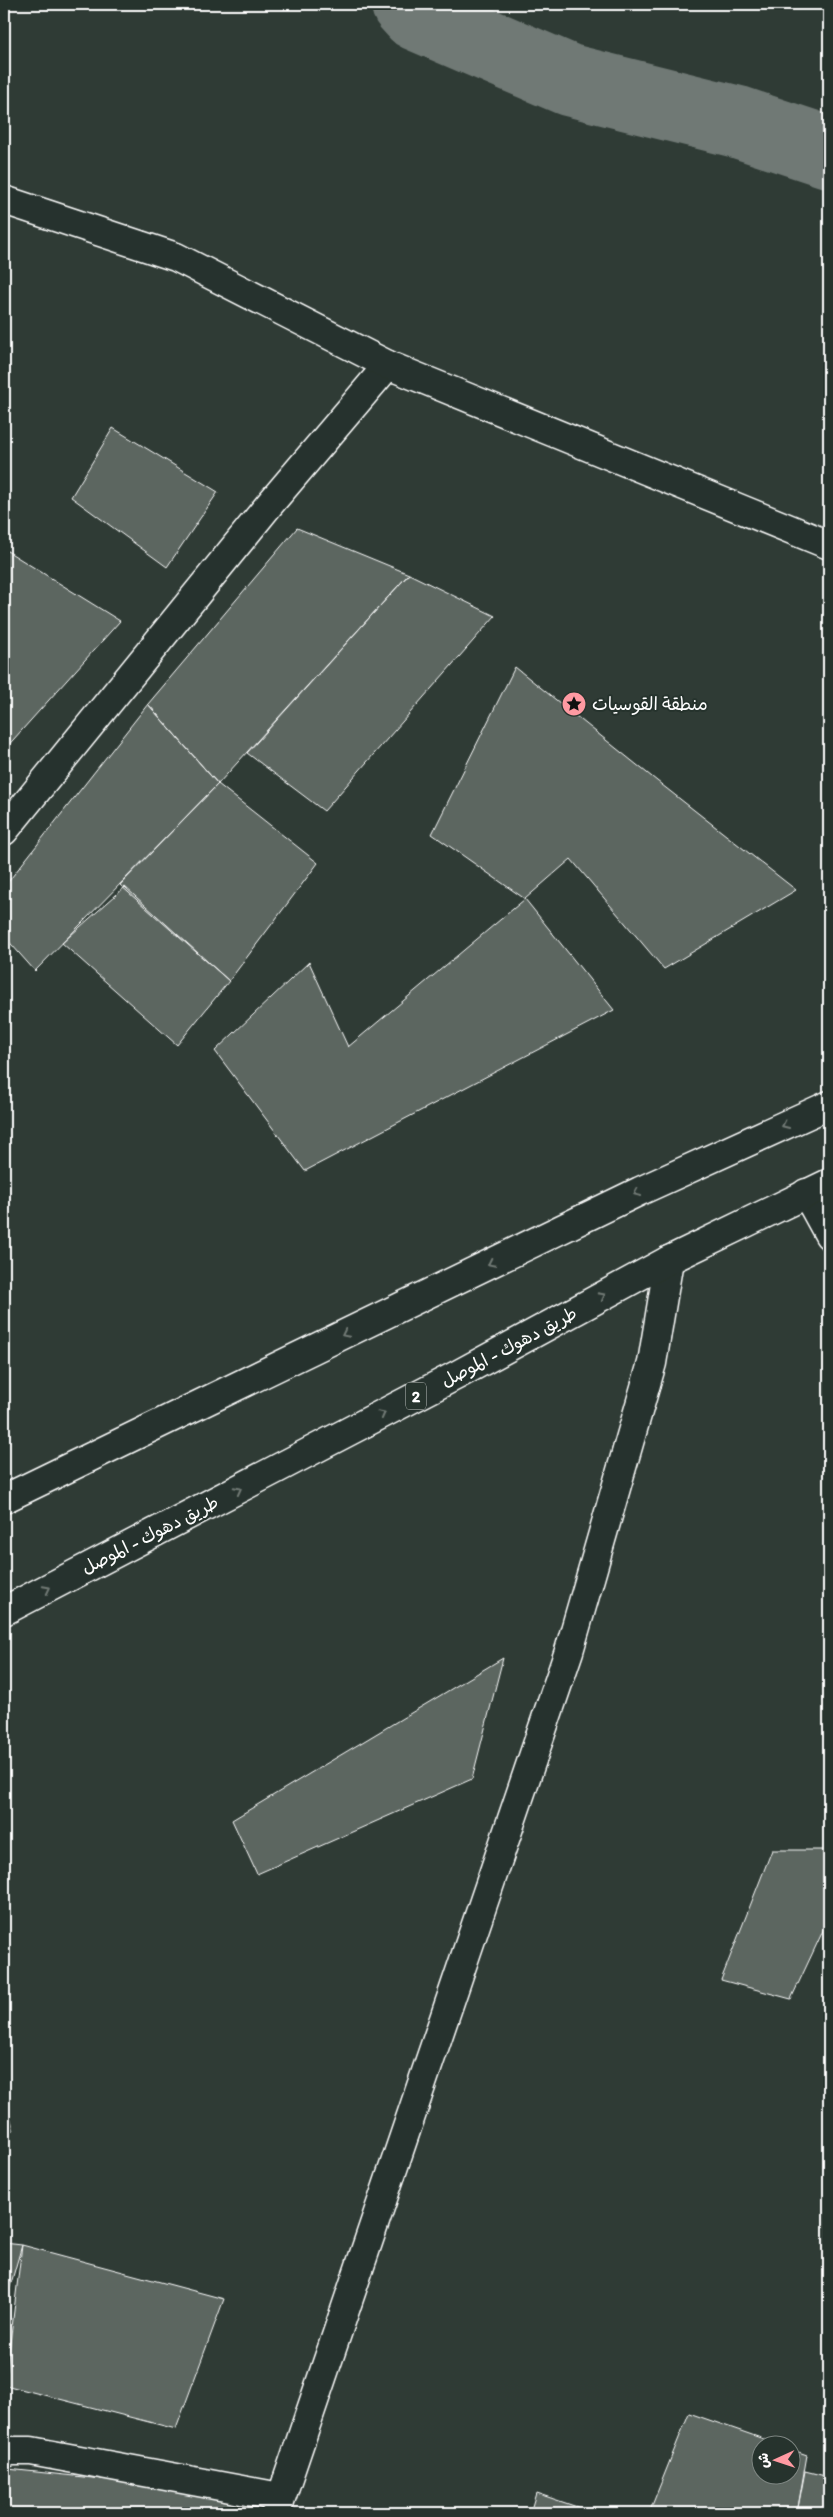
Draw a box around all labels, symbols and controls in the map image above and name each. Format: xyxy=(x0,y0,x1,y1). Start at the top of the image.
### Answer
place icon: منطقة القوسيات xyxy=(561,691,587,717)
place label: منطقة القوسيات xyxy=(592,693,708,715)
one-way arrow xyxy=(781,1119,790,1129)
one-way arrow xyxy=(633,1186,642,1197)
one-way arrow xyxy=(487,1257,496,1267)
one-way arrow xyxy=(597,1292,606,1302)
street label: طريق دهوك - الموصل xyxy=(437,1302,581,1392)
one-way arrow xyxy=(341,1328,350,1338)
road number: 2 xyxy=(406,1382,426,1410)
one-way arrow xyxy=(377,1410,386,1420)
one-way arrow xyxy=(233,1486,242,1496)
street label: طريق دهوك - الموصل xyxy=(78,1491,222,1579)
one-way arrow xyxy=(42,1585,51,1595)
north arrow xyxy=(750,2434,800,2484)
text: ش xyxy=(755,2453,772,2469)

